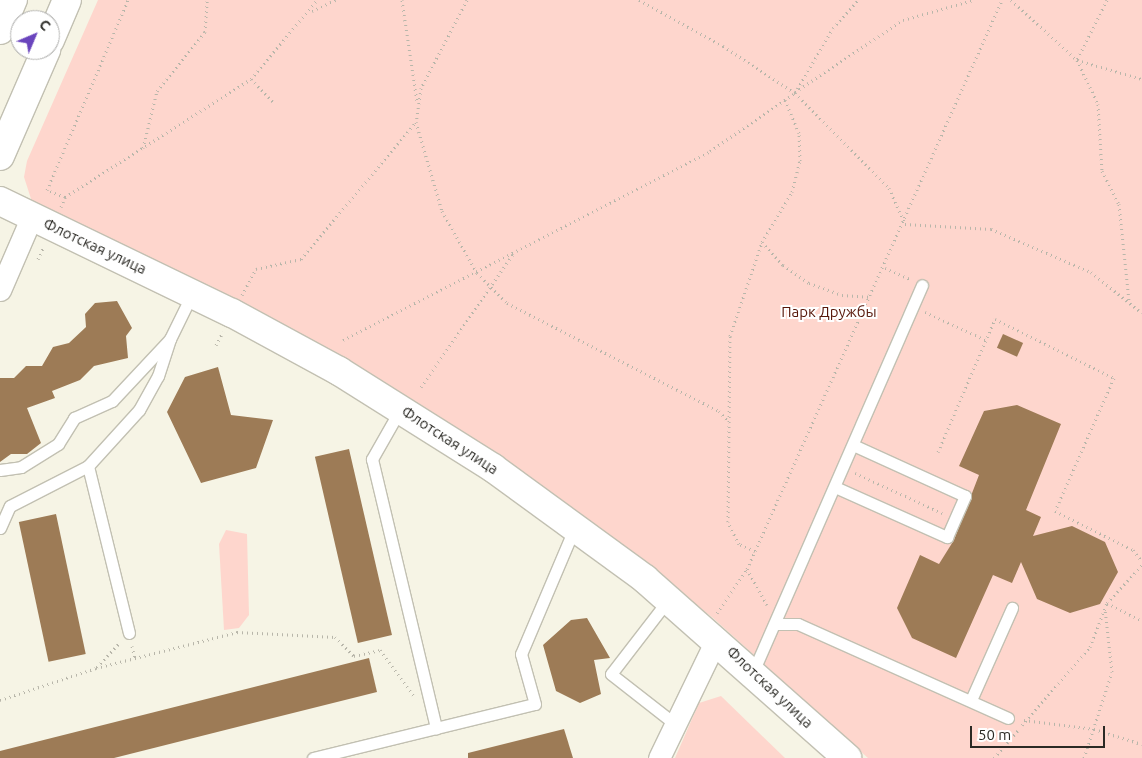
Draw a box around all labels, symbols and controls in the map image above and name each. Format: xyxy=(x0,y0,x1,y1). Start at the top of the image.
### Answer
north arrow xyxy=(10,10,60,60)
text: С xyxy=(36,16,54,34)
street label: Флотская улица xyxy=(41,214,149,278)
park label: Парк Дружбы xyxy=(781,303,877,321)
street label: Флотская улица xyxy=(398,402,502,478)
street label: Флотская улица xyxy=(723,642,817,732)
scale bar xyxy=(972,716,1107,748)
text: 50 m xyxy=(978,726,1011,743)

